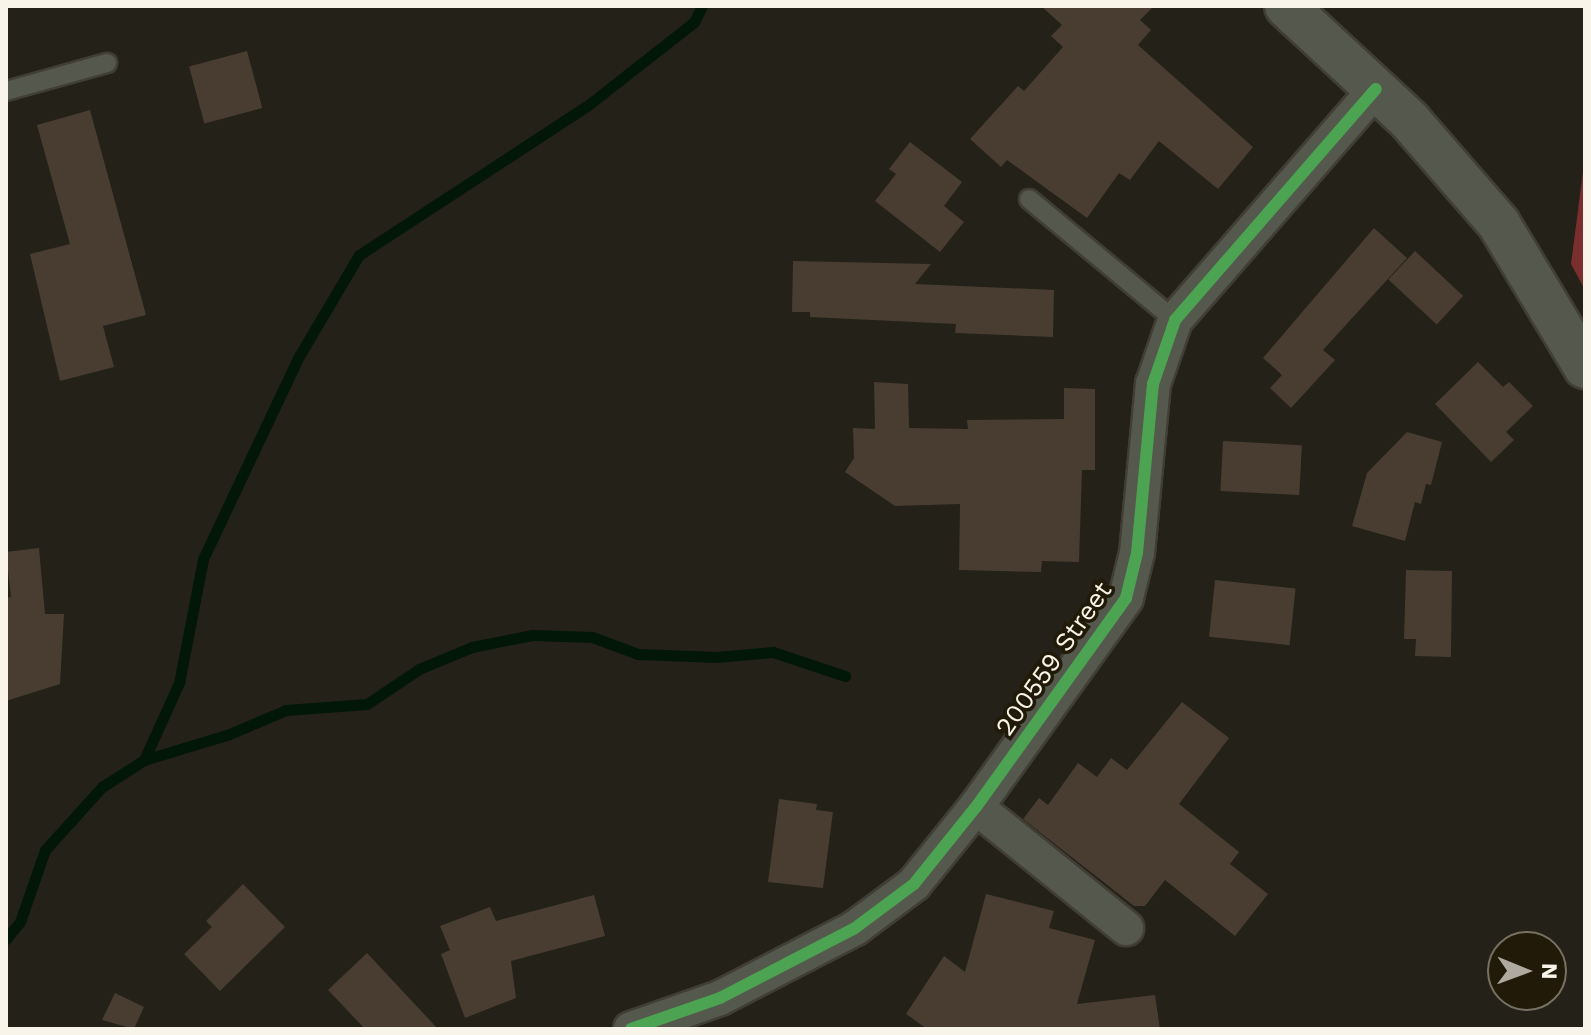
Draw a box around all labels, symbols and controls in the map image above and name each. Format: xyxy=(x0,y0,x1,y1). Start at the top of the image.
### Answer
street label: 200559 Street xyxy=(989,576,1119,742)
north arrow xyxy=(1487,931,1567,1011)
text: N xyxy=(1537,963,1562,980)

